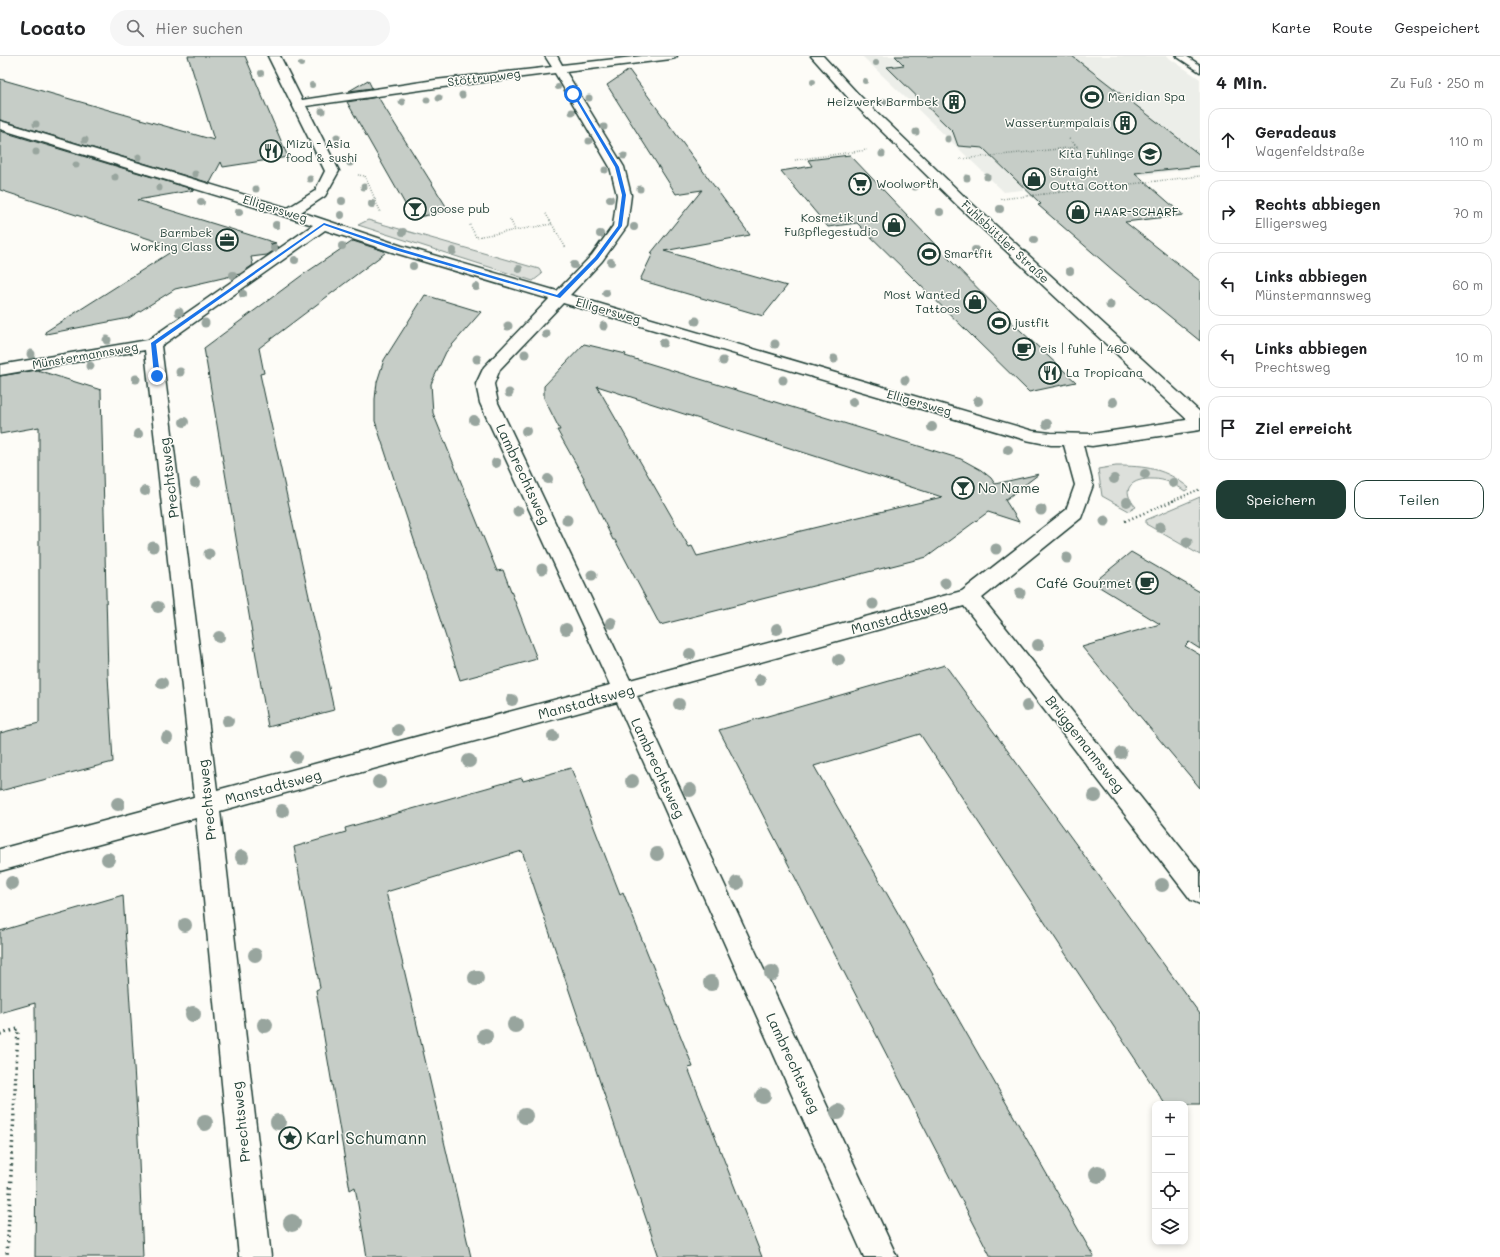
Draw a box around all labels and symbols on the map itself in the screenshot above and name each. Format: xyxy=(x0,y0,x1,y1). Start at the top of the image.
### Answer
street label: Stöttrupweg xyxy=(446,65,521,89)
sports icon: Meridian Spa xyxy=(1079,84,1105,110)
route start xyxy=(564,85,582,103)
place label: Meridian Spa xyxy=(1108,88,1186,104)
building icon: Heizwerk Barmbek xyxy=(941,89,967,115)
place label: Heizwerk Barmbek xyxy=(827,93,938,109)
building icon: Wasserturmpalais xyxy=(1112,110,1138,136)
place label: Wasserturmpalais xyxy=(1005,114,1110,130)
place label: Mizu - Asia food & sushi xyxy=(286,135,358,165)
restaurant icon: Mizu - Asia food & sushi xyxy=(258,138,284,164)
school or university icon: Kita Fuhlinge xyxy=(1137,141,1163,167)
place label: Kita Fuhlinge xyxy=(1059,145,1134,161)
place label: Straight Outta Cotton xyxy=(1050,163,1128,193)
shop icon: Straight Outta Cotton xyxy=(1021,166,1047,192)
supermarket icon: Woolworth xyxy=(847,171,873,197)
place label: Woolworth xyxy=(876,175,939,191)
street label: Elligersweg xyxy=(241,191,309,225)
bar icon: goose pub xyxy=(402,196,428,222)
street label: Fuhlsbüttler Straße xyxy=(958,196,1053,286)
shop icon: HAAR-SCHARF xyxy=(1065,199,1091,225)
place label: goose pub xyxy=(430,200,490,216)
place label: HAAR-SCHARF xyxy=(1094,203,1179,219)
place label: Kosmetik und Fußpflegestudio xyxy=(784,209,878,239)
shop icon: Kosmetik und Fußpflegestudio xyxy=(881,212,907,238)
place label: Barmbek Working Class xyxy=(130,224,212,254)
office icon: Barmbek Working Class xyxy=(214,227,240,253)
sports icon: Smartfit xyxy=(916,241,942,267)
place label: Smartfit xyxy=(944,245,993,261)
place label: Most Wanted Tattoos xyxy=(883,286,960,316)
shop icon: Most Wanted Tattoos xyxy=(962,289,988,315)
street label: Elligersweg xyxy=(574,293,642,327)
sports icon: justfit xyxy=(986,310,1012,336)
place label: justfit xyxy=(1013,314,1049,330)
cafe icon: eis | fuhle | 460 xyxy=(1011,336,1037,362)
street label: Münstermannsweg xyxy=(31,338,139,372)
place label: eis | fuhle | 460 xyxy=(1040,340,1129,356)
restaurant icon: La Tropicana xyxy=(1037,360,1063,386)
place label: La Tropicana xyxy=(1066,364,1143,380)
route end xyxy=(148,367,166,385)
street label: Elligersweg xyxy=(885,385,953,419)
street label: Lambrechtsweg xyxy=(492,421,555,527)
street label: Prechtsweg xyxy=(154,437,183,519)
bar icon: No Name xyxy=(950,475,976,501)
place label: No Name xyxy=(978,478,1040,497)
cafe icon: Café Gourmet xyxy=(1134,570,1160,596)
place label: Café Gourmet xyxy=(1036,573,1132,592)
street label: Manstadtsweg xyxy=(849,595,949,638)
street label: Manstadtsweg xyxy=(536,680,636,723)
street label: Brüggemannsweg xyxy=(1042,691,1129,796)
street label: Lambrechtsweg xyxy=(627,715,690,821)
street label: Prechtsweg xyxy=(193,759,220,841)
street label: Manstadtsweg xyxy=(223,765,323,808)
street label: Lambrechtsweg xyxy=(762,1010,825,1116)
street label: Prechtsweg xyxy=(227,1081,254,1163)
place icon: Karl Schumann xyxy=(277,1125,303,1151)
place label: Karl Schumann xyxy=(306,1126,427,1148)

